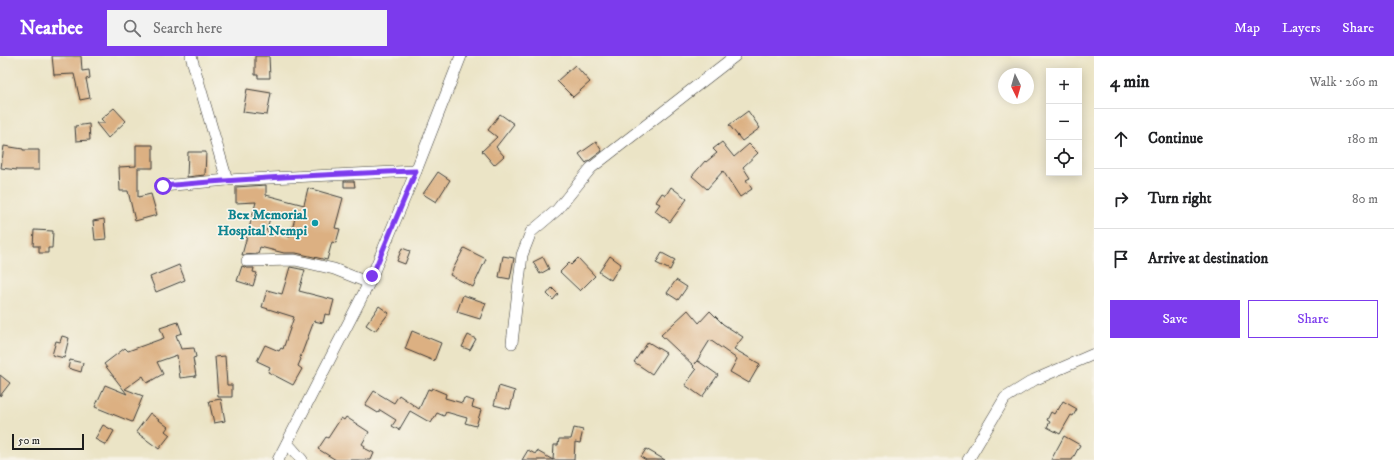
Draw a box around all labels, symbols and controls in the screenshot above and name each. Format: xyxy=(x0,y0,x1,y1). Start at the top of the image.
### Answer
search box xyxy=(107,10,387,46)
text: Nearbee xyxy=(20,17,83,40)
icon: search xyxy=(121,17,143,39)
text: Search here xyxy=(153,19,222,38)
text: Map xyxy=(1234,19,1260,37)
text: Layers xyxy=(1282,19,1320,37)
text: Share xyxy=(1342,19,1374,37)
north arrow xyxy=(998,68,1034,104)
map controls xyxy=(1046,68,1082,176)
button: + xyxy=(1046,68,1082,104)
text: 4 min xyxy=(1110,71,1149,93)
text: Walk · 260 m xyxy=(1310,74,1378,90)
button: − xyxy=(1046,104,1082,140)
icon: ahead xyxy=(1110,128,1132,150)
text: Continue xyxy=(1148,129,1203,148)
text: 180 m xyxy=(1347,131,1378,147)
button: locate xyxy=(1046,140,1082,176)
route start xyxy=(154,177,172,195)
icon: right xyxy=(1110,188,1132,210)
text: Turn right xyxy=(1148,189,1211,208)
text: 80 m xyxy=(1352,191,1378,207)
place label: Bex Memorial Hospital Nempi xyxy=(218,206,308,240)
marker: Bex Memorial Hospital Nempi xyxy=(310,218,320,228)
icon: arrive xyxy=(1110,248,1132,270)
text: Arrive at destination xyxy=(1148,249,1268,268)
route end xyxy=(363,267,381,285)
button: Save xyxy=(1110,300,1240,338)
button: Share xyxy=(1248,300,1378,338)
scale bar xyxy=(12,432,84,451)
text: 50 m xyxy=(18,434,40,448)

